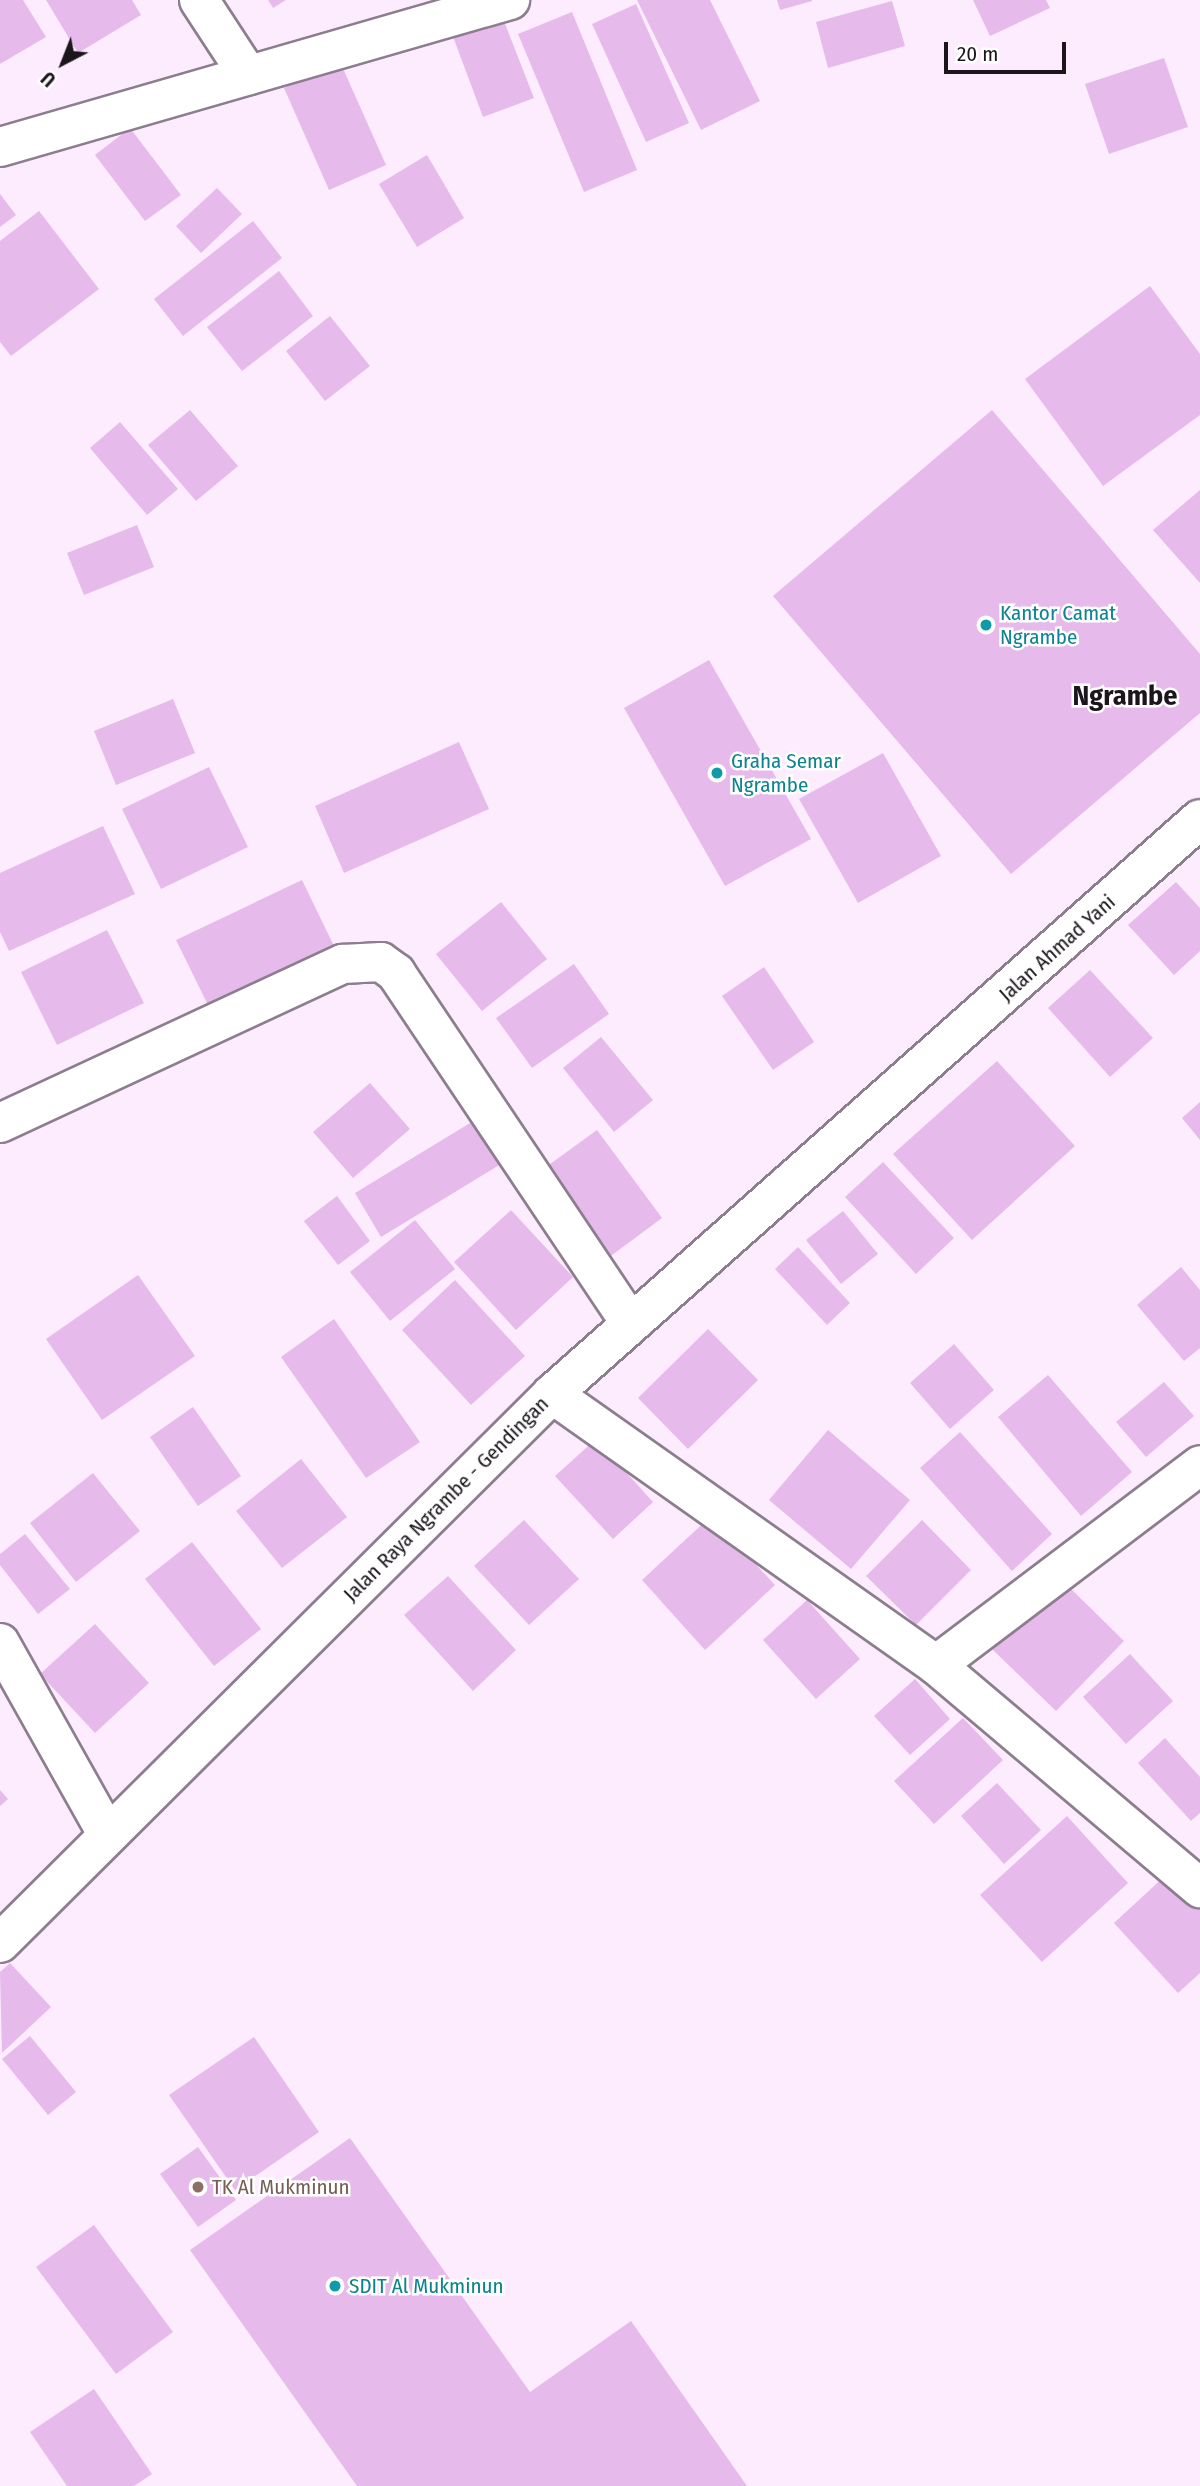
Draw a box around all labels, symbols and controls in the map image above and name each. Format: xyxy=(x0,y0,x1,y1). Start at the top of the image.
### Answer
north arrow xyxy=(28,28,98,98)
scale bar xyxy=(948,28,1070,72)
text: 20 m xyxy=(957,41,998,67)
text: U xyxy=(37,67,60,91)
place label: Kantor Camat Ngrambe xyxy=(1000,600,1116,650)
marker: Kantor Camat Ngrambe xyxy=(978,617,994,633)
district label: Ngrambe xyxy=(1073,679,1177,713)
place label: Graha Semar Ngrambe xyxy=(731,748,841,798)
marker: Graha Semar Ngrambe xyxy=(709,765,725,781)
street label: Jalan Ahmad Yani xyxy=(994,889,1120,1007)
street label: Jalan Raya Ngrambe - Gendingan xyxy=(338,1391,554,1607)
place label: TK Al Mukminun xyxy=(212,2174,350,2200)
marker: TK Al Mukminun xyxy=(190,2179,206,2195)
place label: SDIT Al Mukminun xyxy=(349,2273,504,2299)
marker: SDIT Al Mukminun xyxy=(327,2278,343,2294)

